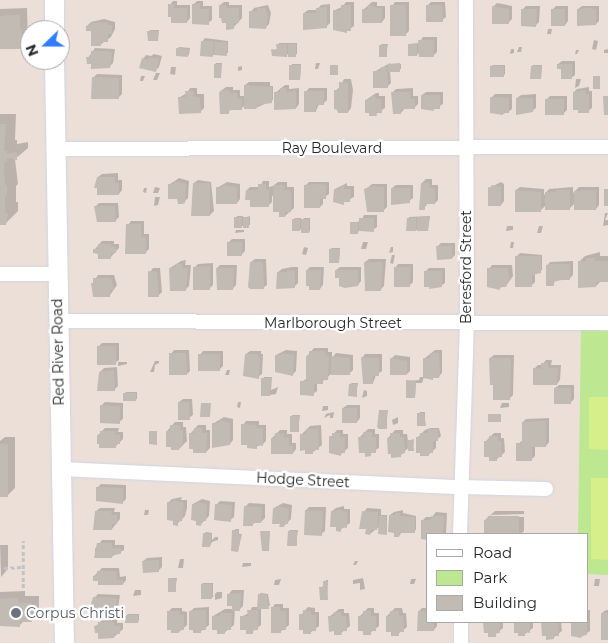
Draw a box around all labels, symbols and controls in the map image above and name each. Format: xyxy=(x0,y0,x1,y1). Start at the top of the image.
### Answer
north arrow xyxy=(20,20,70,70)
text: N xyxy=(22,42,42,59)
street label: Ray Boulevard xyxy=(282,140,382,156)
street label: Beresford Street xyxy=(458,210,474,324)
street label: Red River Road xyxy=(49,298,67,406)
street label: Marlborough Street xyxy=(264,315,402,331)
street label: Hodge Street xyxy=(256,469,350,491)
legend xyxy=(426,533,588,623)
text: Road xyxy=(473,543,512,562)
text: Park xyxy=(473,568,507,587)
text: Building xyxy=(473,593,537,612)
place label: Corpus Christi xyxy=(26,605,124,621)
marker: Corpus Christi xyxy=(10,607,22,619)

